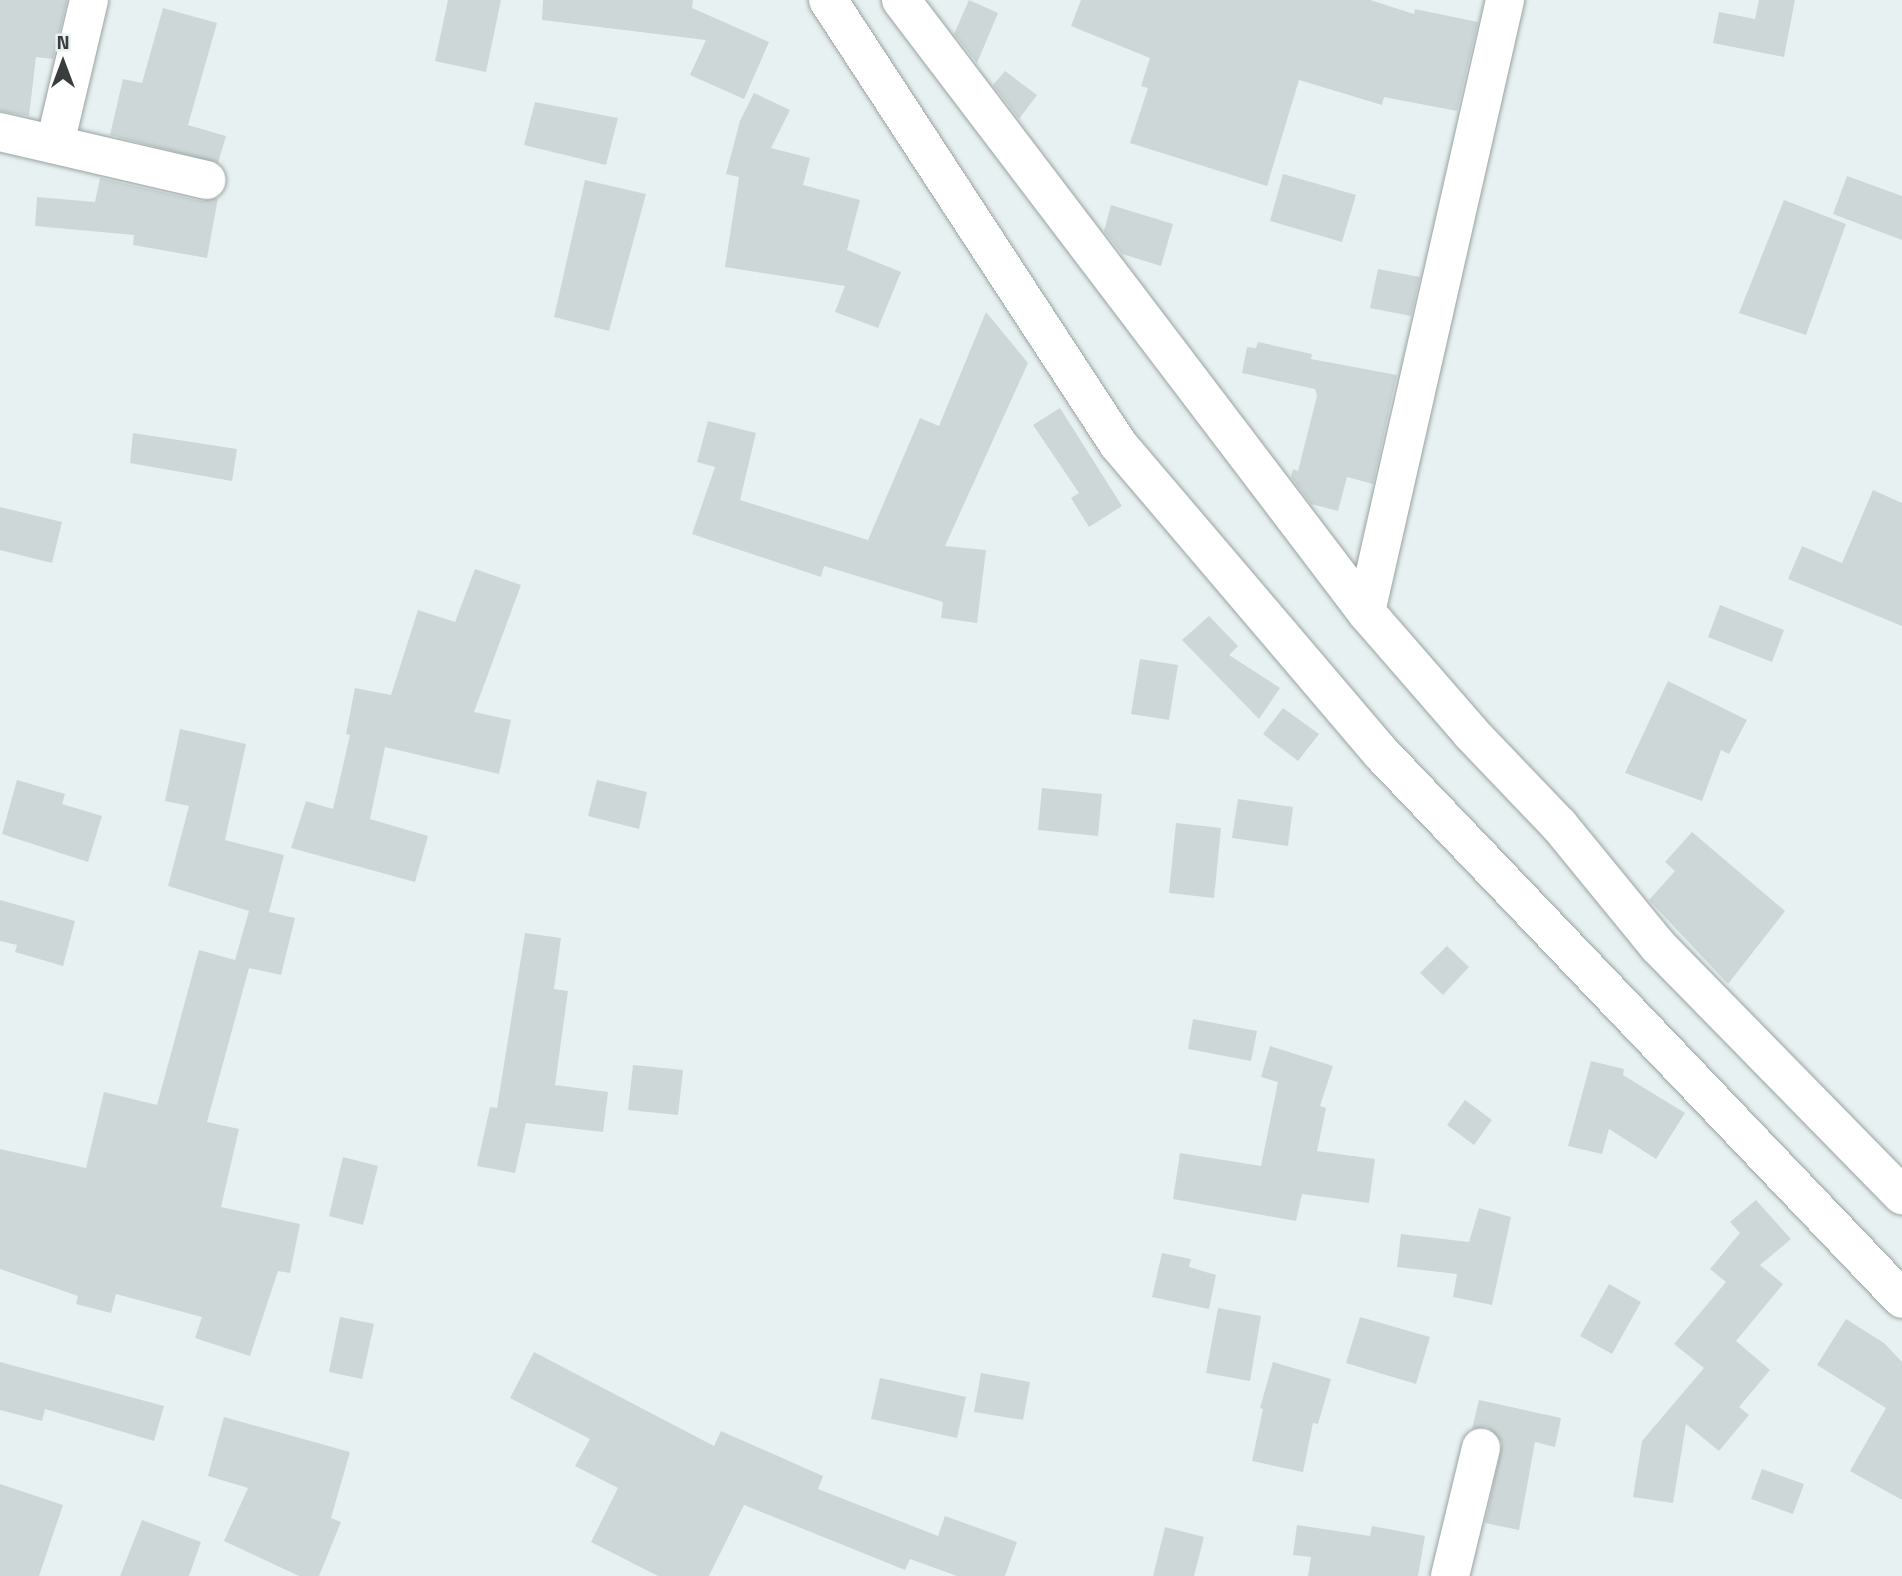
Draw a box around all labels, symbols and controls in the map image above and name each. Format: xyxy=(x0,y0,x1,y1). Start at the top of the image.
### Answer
text: N xyxy=(56,27,70,56)
north arrow xyxy=(28,28,98,98)

